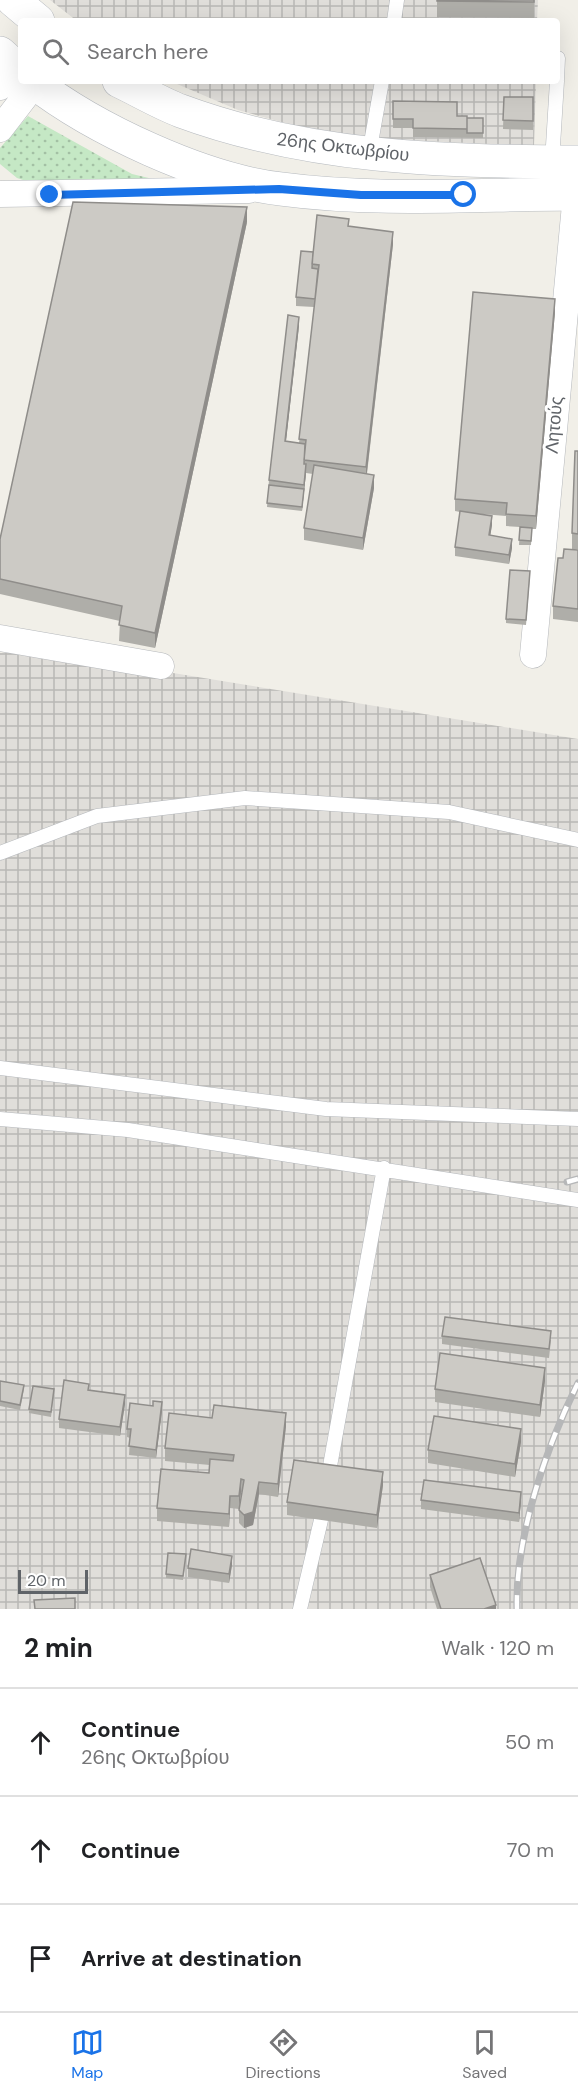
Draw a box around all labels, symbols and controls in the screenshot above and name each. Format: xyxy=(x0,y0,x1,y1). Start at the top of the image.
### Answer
search box xyxy=(18,18,560,84)
icon: search xyxy=(39,35,72,68)
text: Search here xyxy=(87,37,208,66)
street label: 26ης Οκτωβρίου xyxy=(275,127,411,167)
route end xyxy=(36,181,62,207)
route start xyxy=(450,181,476,207)
street label: Λητούς xyxy=(540,395,568,455)
scale bar xyxy=(18,1567,88,1594)
text: 20 m xyxy=(27,1570,66,1591)
text: 2 min xyxy=(24,1631,93,1665)
text: Walk · 120 m xyxy=(441,1635,554,1661)
text: Continue xyxy=(81,1715,180,1744)
icon: ahead xyxy=(24,1726,57,1759)
text: 50 m xyxy=(505,1729,554,1755)
text: 26ης Οκτωβρίου xyxy=(81,1744,229,1770)
icon: ahead xyxy=(24,1834,57,1867)
text: Continue xyxy=(81,1836,180,1865)
text: 70 m xyxy=(507,1837,554,1863)
icon: arrive xyxy=(24,1942,57,1975)
text: Arrive at destination xyxy=(81,1944,302,1973)
tab: Map xyxy=(71,2026,104,2083)
tab: Directions xyxy=(245,2026,321,2083)
tab: Saved xyxy=(462,2026,507,2083)

